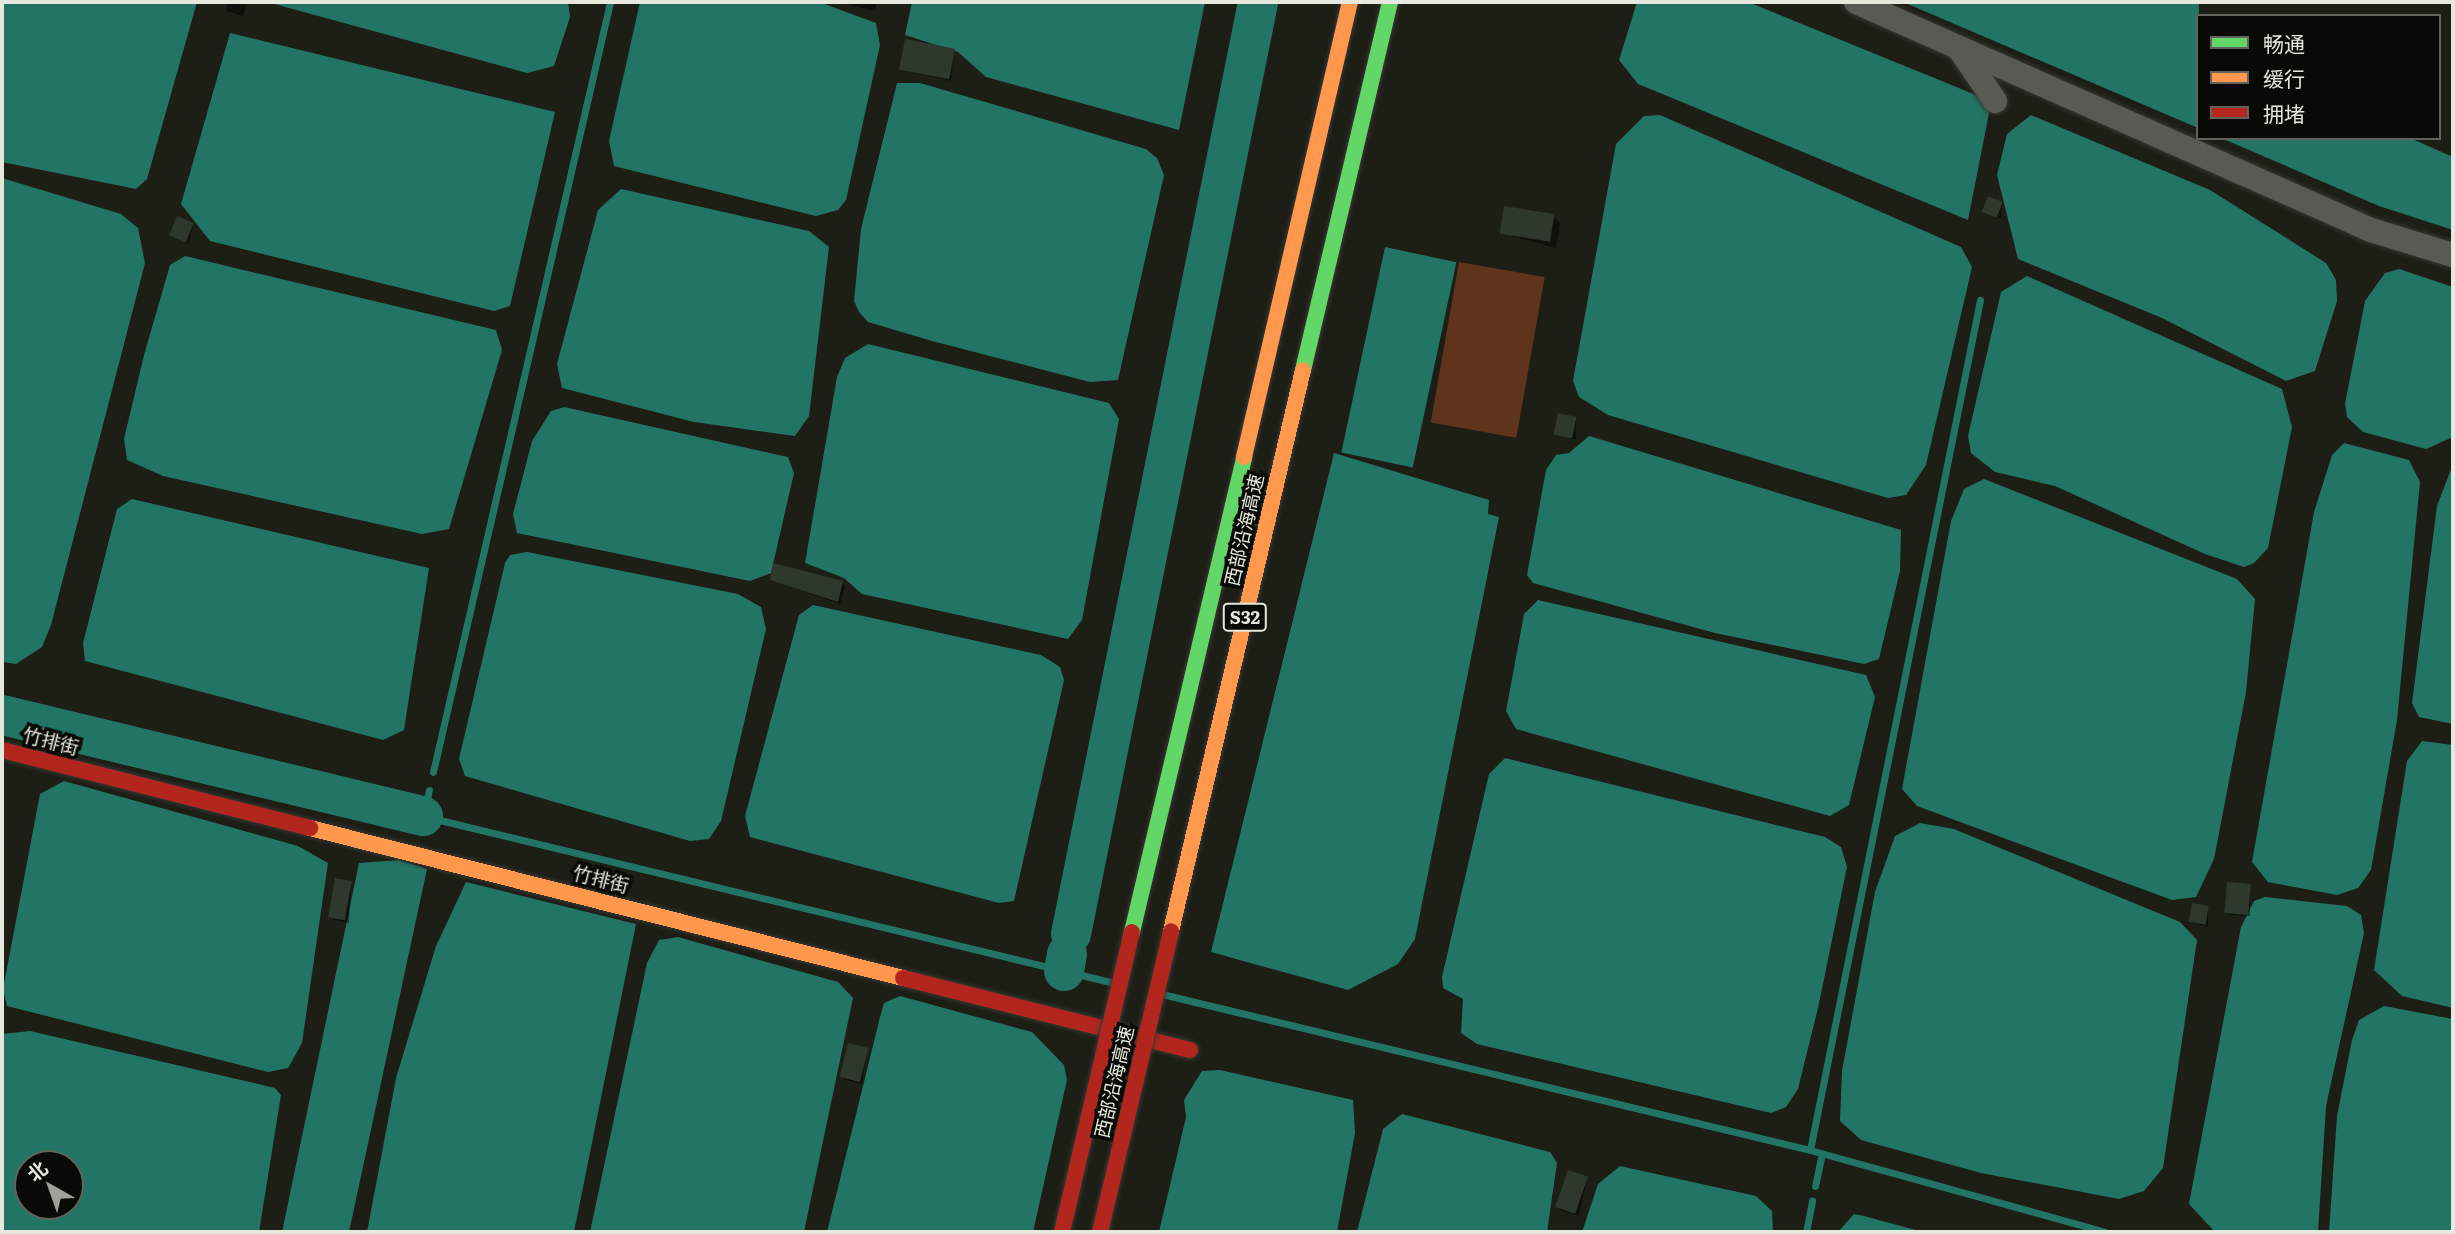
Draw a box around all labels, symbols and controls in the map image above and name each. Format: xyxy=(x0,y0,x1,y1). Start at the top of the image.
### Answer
legend xyxy=(2196,14,2441,140)
text: 畅通 xyxy=(2263,27,2305,58)
text: 缓行 xyxy=(2263,62,2305,93)
text: 拥堵 xyxy=(2263,97,2305,128)
street label: 西部沿海高速 xyxy=(1220,472,1268,588)
road number: S32 xyxy=(1222,602,1268,632)
street label: 竹排街 xyxy=(21,723,81,759)
street label: 竹排街 xyxy=(571,861,631,897)
street label: 西部沿海高速 xyxy=(1090,1024,1138,1140)
north arrow xyxy=(14,1150,84,1220)
text: 北 xyxy=(20,1154,53,1187)

